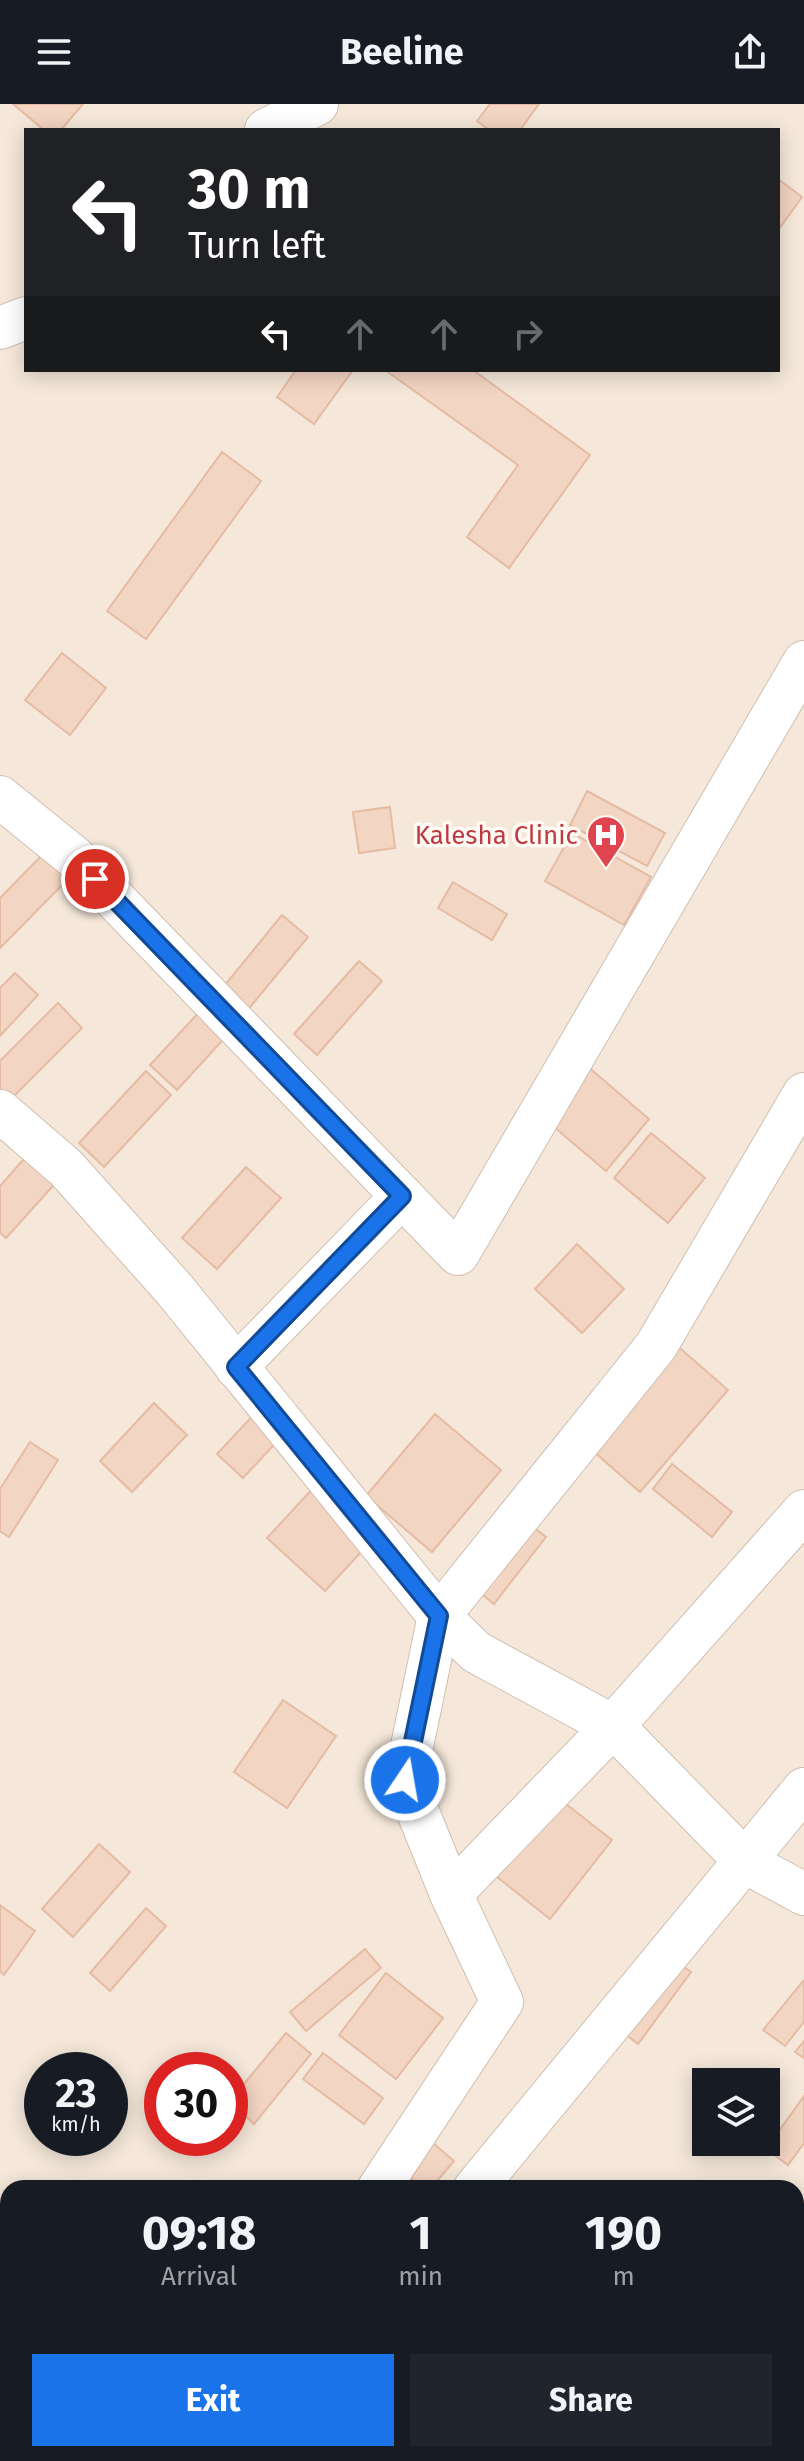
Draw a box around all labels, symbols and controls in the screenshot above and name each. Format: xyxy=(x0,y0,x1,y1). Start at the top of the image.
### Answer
icon: menu xyxy=(32,30,76,74)
text: Beeline xyxy=(340,30,464,74)
icon: share xyxy=(728,30,772,74)
text: 30 m xyxy=(188,156,310,223)
icon: left xyxy=(56,160,160,264)
text: Turn left xyxy=(188,224,326,268)
icon: left xyxy=(254,312,298,356)
icon: ahead xyxy=(338,312,382,356)
icon: ahead xyxy=(422,312,466,356)
icon: right xyxy=(506,312,550,356)
hospital icon: Kalesha Clinic xyxy=(585,814,627,869)
place label: Kalesha Clinic xyxy=(415,820,578,851)
pin xyxy=(61,845,129,913)
icon: arrive xyxy=(73,857,117,901)
position arrow xyxy=(363,1738,447,1822)
speed limit sign: 30 xyxy=(144,2052,248,2156)
map controls xyxy=(692,2068,780,2156)
button: layers xyxy=(692,2068,780,2156)
text: 23 xyxy=(55,2070,97,2118)
text: km/h xyxy=(51,2112,101,2136)
text: 09:18 xyxy=(142,2204,256,2262)
text: 1 xyxy=(410,2204,432,2262)
text: 190 xyxy=(585,2204,662,2262)
text: Arrival xyxy=(161,2261,237,2292)
text: min xyxy=(398,2261,443,2292)
text: m xyxy=(612,2261,635,2292)
button: Exit xyxy=(32,2354,394,2446)
button: Share xyxy=(410,2354,772,2446)

